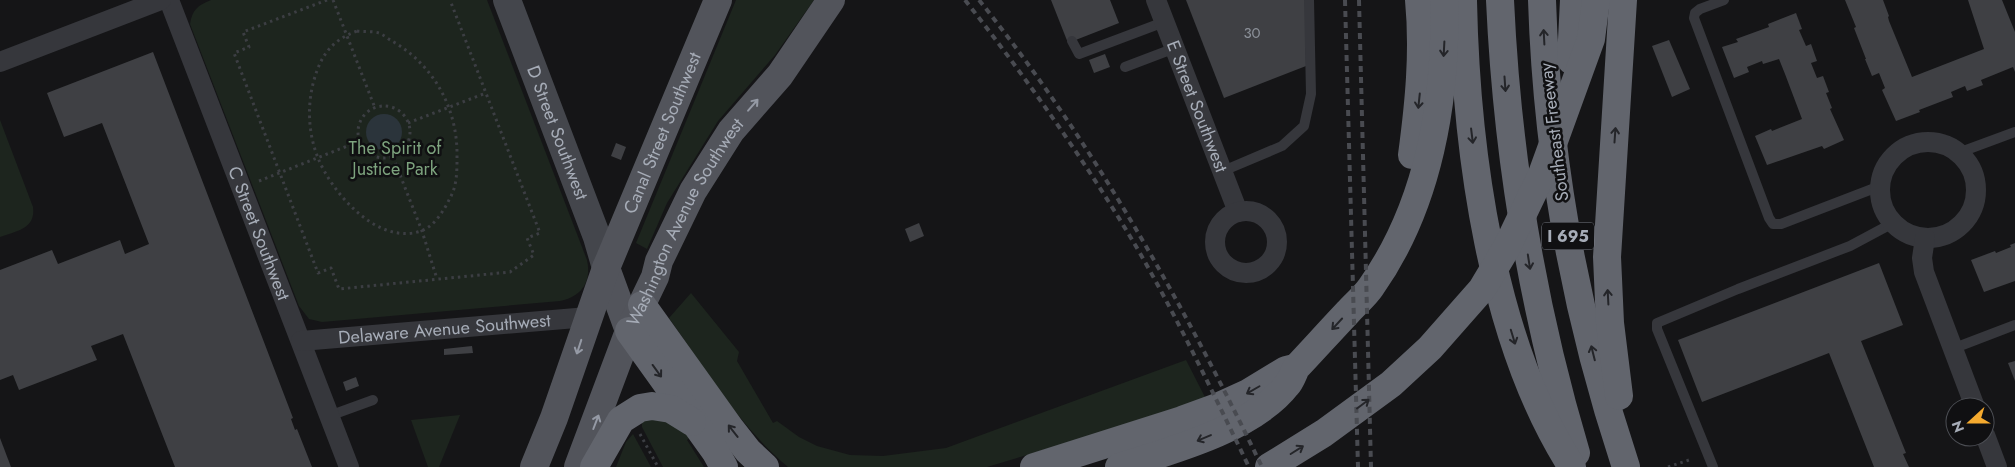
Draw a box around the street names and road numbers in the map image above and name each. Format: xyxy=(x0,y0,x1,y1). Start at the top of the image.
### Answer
street label: E Street Southwest xyxy=(1160,37,1235,177)
street label: Canal Street Southwest xyxy=(617,48,708,218)
street label: Southeast Freeway xyxy=(1533,61,1575,203)
street label: D Street Southwest xyxy=(520,62,595,204)
street label: Washington Avenue Southwest xyxy=(620,112,750,331)
street label: C Street Southwest xyxy=(221,162,297,305)
road number: I 695 xyxy=(1542,222,1594,250)
street label: Delaware Avenue Southwest xyxy=(337,307,552,351)

